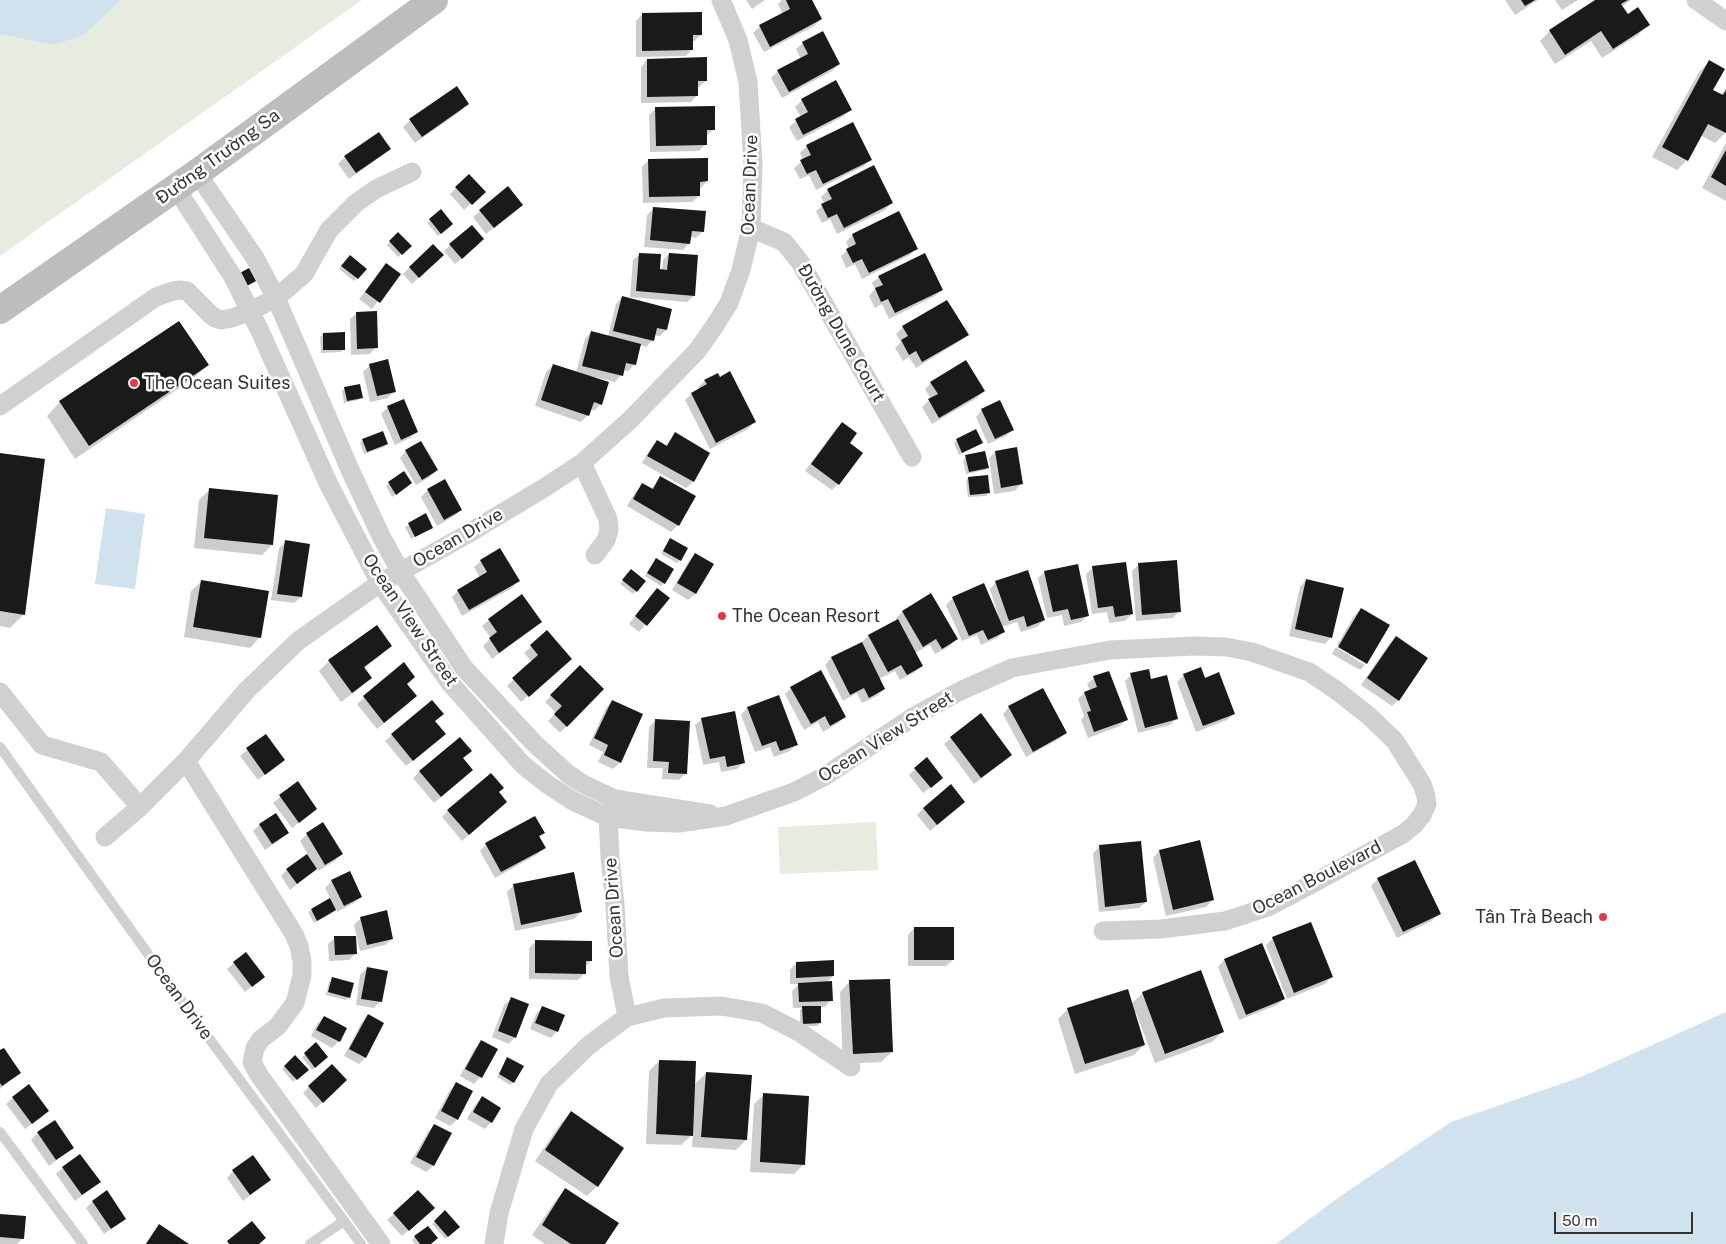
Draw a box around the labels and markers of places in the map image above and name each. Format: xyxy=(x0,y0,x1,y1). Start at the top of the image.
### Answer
place label: The Ocean Suites xyxy=(144,372,290,394)
marker: The Ocean Suites xyxy=(128,377,140,389)
place label: The Ocean Resort xyxy=(732,605,880,627)
marker: The Ocean Resort xyxy=(716,610,728,622)
place label: Tân Trà Beach xyxy=(1475,906,1593,928)
marker: Tân Trà Beach xyxy=(1597,911,1609,923)

